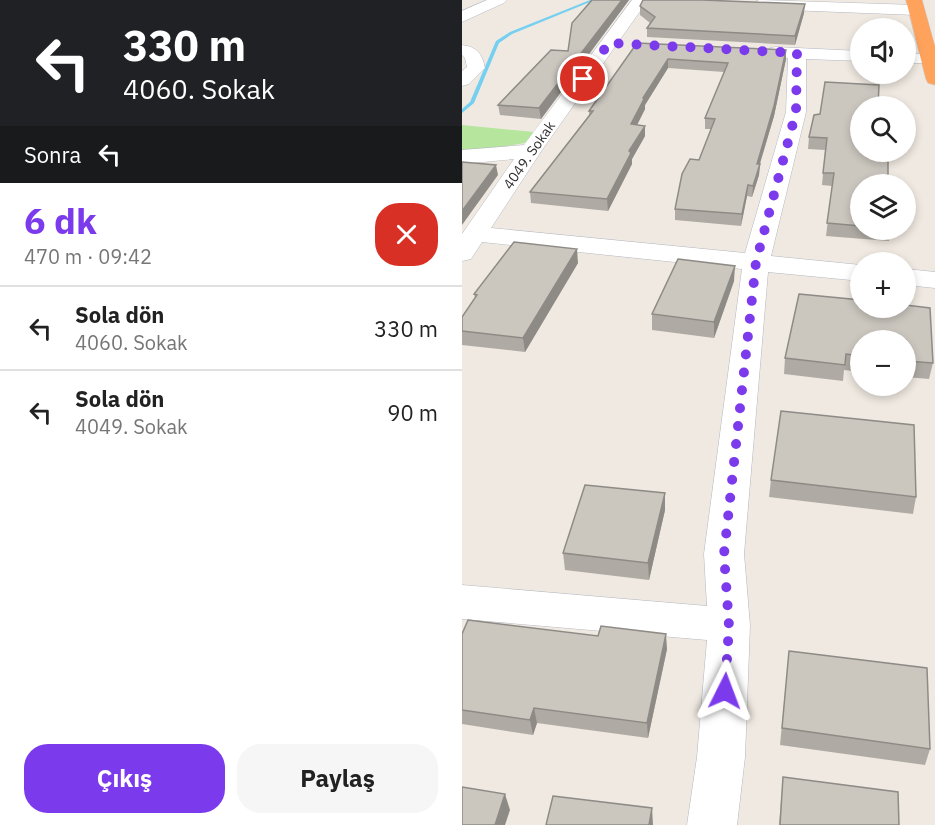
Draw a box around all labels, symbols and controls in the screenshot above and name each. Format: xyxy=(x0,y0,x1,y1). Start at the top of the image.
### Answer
text: 330 m xyxy=(123,18,246,73)
map controls xyxy=(850,18,916,396)
button: sound xyxy=(850,18,916,84)
icon: left xyxy=(24,24,102,102)
pin xyxy=(557,53,608,104)
icon: arrive xyxy=(566,62,599,95)
text: 4060. Sokak xyxy=(123,71,275,106)
button: search xyxy=(850,96,916,162)
street label: 4049. Sokak xyxy=(499,117,559,192)
icon: left xyxy=(93,138,126,171)
text: Sonra xyxy=(24,140,81,169)
button: layers xyxy=(850,174,916,240)
text: 6 dk xyxy=(24,197,97,244)
button: close xyxy=(375,203,438,266)
text: 470 m · 09:42 xyxy=(24,243,152,270)
button: + xyxy=(850,252,916,318)
text: Sola dön xyxy=(75,300,164,329)
icon: left xyxy=(24,312,57,345)
text: 330 m xyxy=(374,314,438,343)
text: 4060. Sokak xyxy=(75,329,188,356)
button: − xyxy=(850,330,916,396)
text: Sola dön xyxy=(75,384,164,413)
icon: left xyxy=(24,396,57,429)
text: 90 m xyxy=(387,398,438,427)
text: 4049. Sokak xyxy=(75,413,188,440)
position arrow xyxy=(693,659,757,723)
button: Çıkış xyxy=(24,744,225,813)
button: Paylaş xyxy=(237,744,438,813)

